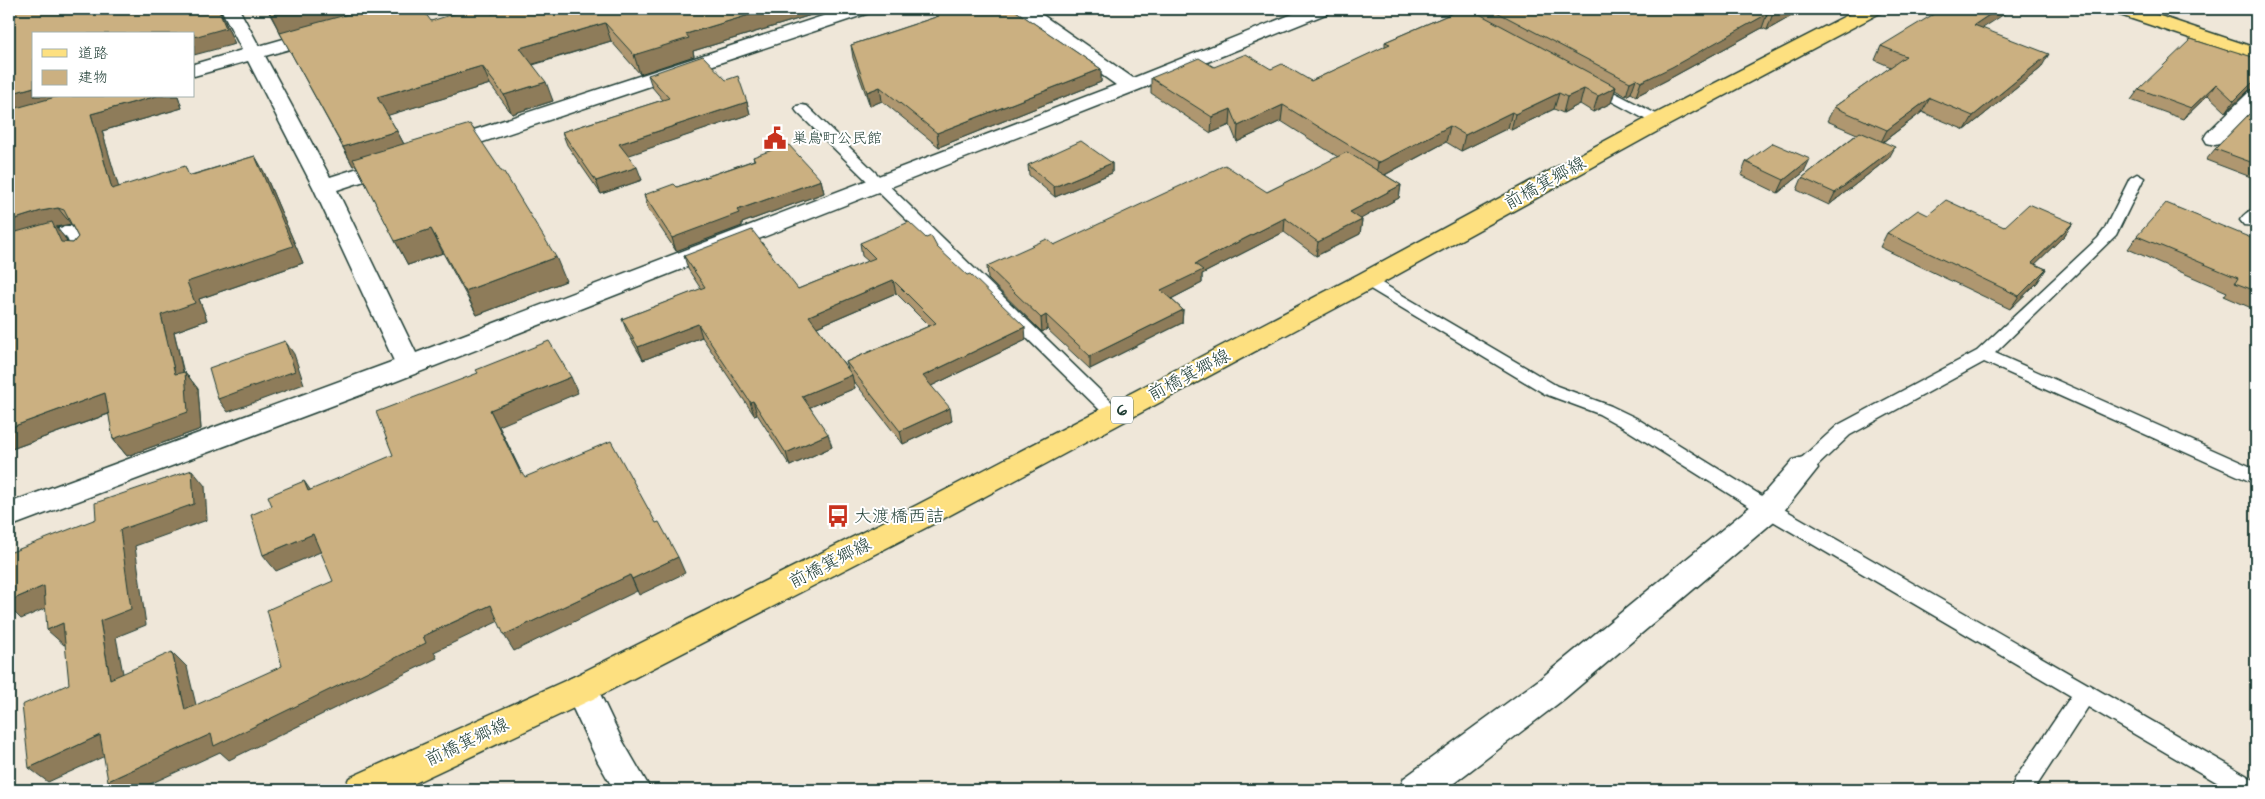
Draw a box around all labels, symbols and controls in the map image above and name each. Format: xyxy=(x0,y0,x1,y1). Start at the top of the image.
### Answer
legend xyxy=(32,32,195,98)
text: 道路 xyxy=(78,43,108,64)
text: 建物 xyxy=(78,67,108,88)
public building icon: 巣鳥町公民館 xyxy=(762,125,788,151)
place label: 巣鳥町公民館 xyxy=(792,128,882,149)
street label: 前橋箕郷線 xyxy=(1500,150,1590,216)
street label: 前橋箕郷線 xyxy=(1143,343,1235,407)
road number: 6 xyxy=(1111,396,1133,424)
bus stop icon: 大渡橋西詰 xyxy=(825,503,851,529)
place label: 大渡橋西詰 xyxy=(854,504,944,529)
street label: 前橋箕郷線 xyxy=(784,531,876,595)
street label: 前橋箕郷線 xyxy=(421,712,513,772)

